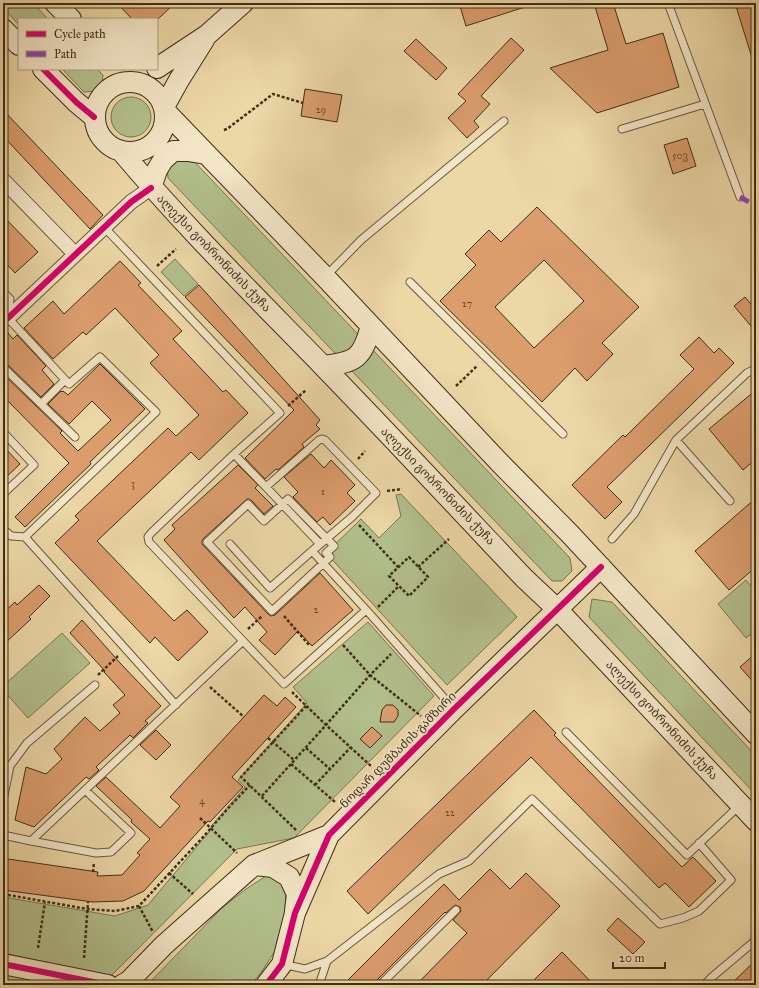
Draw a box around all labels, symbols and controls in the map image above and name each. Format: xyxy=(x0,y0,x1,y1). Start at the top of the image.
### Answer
legend xyxy=(18,18,158,70)
text: Cycle path xyxy=(54,27,106,41)
text: Path xyxy=(54,47,77,61)
house number: 29 xyxy=(316,104,326,116)
house number: 50ვ xyxy=(672,150,688,162)
street label: ალექსი გობრონიძის ქუჩა xyxy=(154,191,274,315)
house number: 27 xyxy=(462,298,472,310)
street label: ალექსი გობრონიძის ქუჩა xyxy=(378,424,498,548)
house number: 3 xyxy=(131,478,135,490)
house number: 1 xyxy=(321,486,325,498)
house number: 2 xyxy=(314,604,319,616)
street label: ალექსი გობრონიძის ქუჩა xyxy=(603,658,721,782)
street label: ნოდარ დუმბაძის გამზირი xyxy=(337,689,459,811)
house number: 4 xyxy=(199,795,205,807)
house number: 22 xyxy=(445,807,455,819)
scale bar xyxy=(613,944,665,970)
text: 20 m xyxy=(619,951,645,965)

